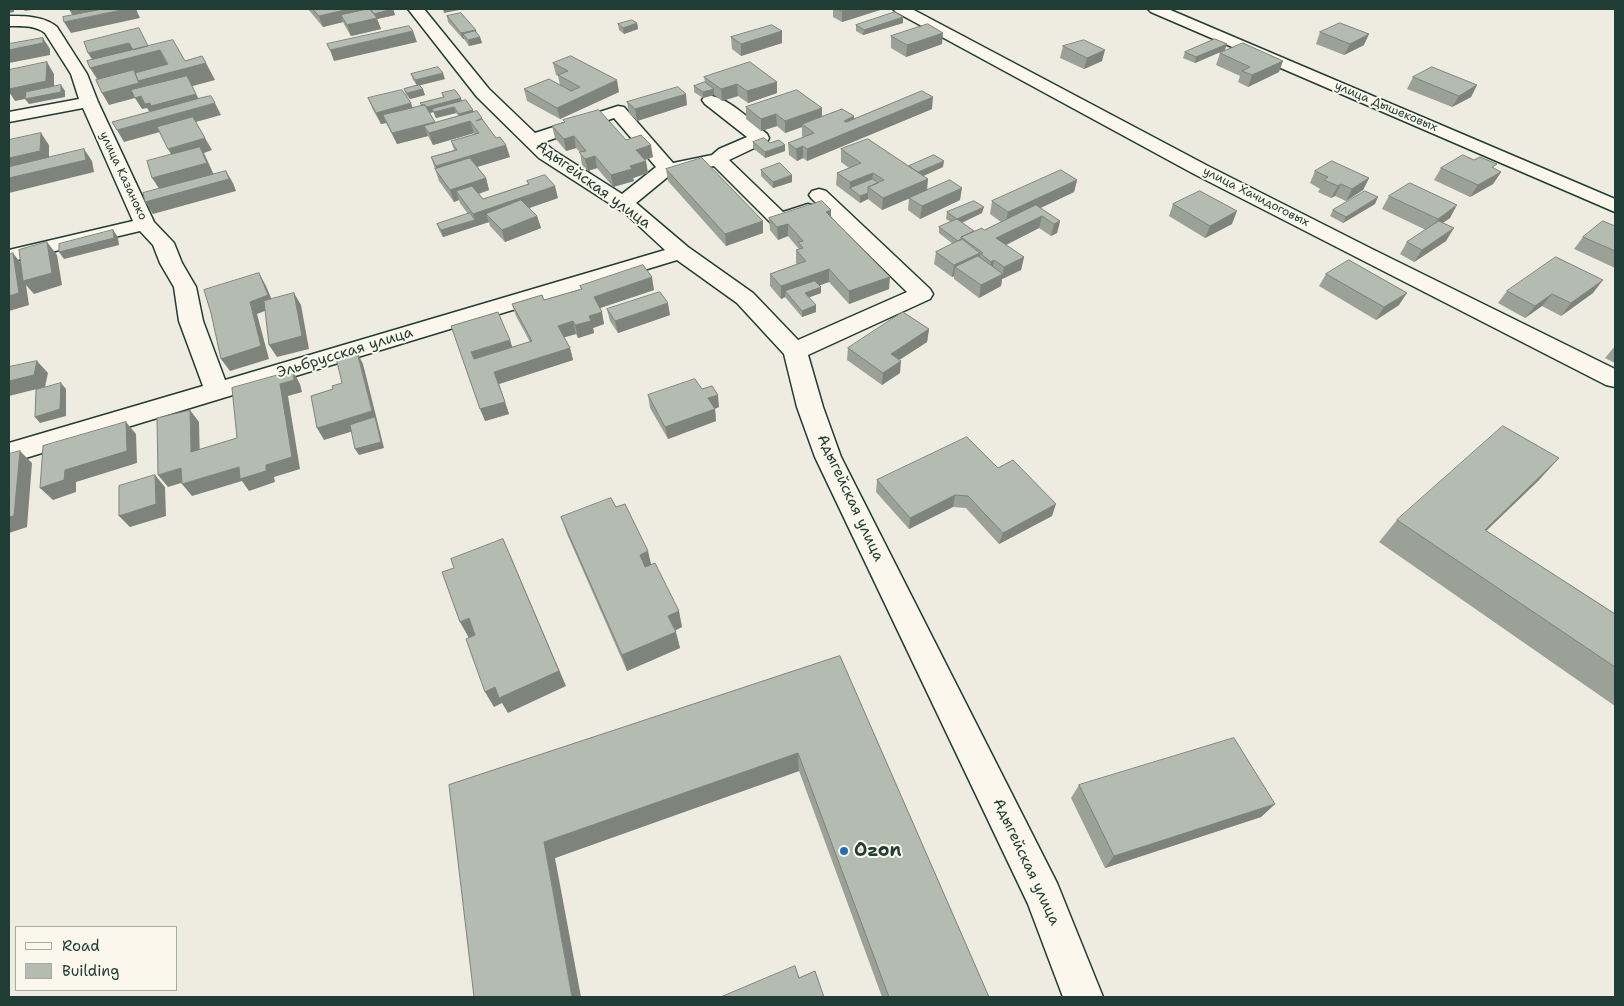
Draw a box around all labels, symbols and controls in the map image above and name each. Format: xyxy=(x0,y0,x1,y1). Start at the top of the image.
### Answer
street label: улица Дышековых xyxy=(1332,79,1440,135)
street label: улица Казаноко xyxy=(96,129,150,223)
street label: Адыгейская улица xyxy=(532,137,654,233)
street label: улица Хачидоговых xyxy=(1200,164,1312,230)
street label: Эльбрусская улица xyxy=(275,324,415,382)
street label: Адыгейская улица xyxy=(813,432,887,564)
street label: Адыгейская улица xyxy=(989,796,1063,928)
place label: Ozon xyxy=(854,840,901,862)
marker: Ozon xyxy=(838,845,850,857)
legend xyxy=(15,926,178,991)
text: Road xyxy=(62,936,100,956)
text: Building xyxy=(62,961,119,981)

